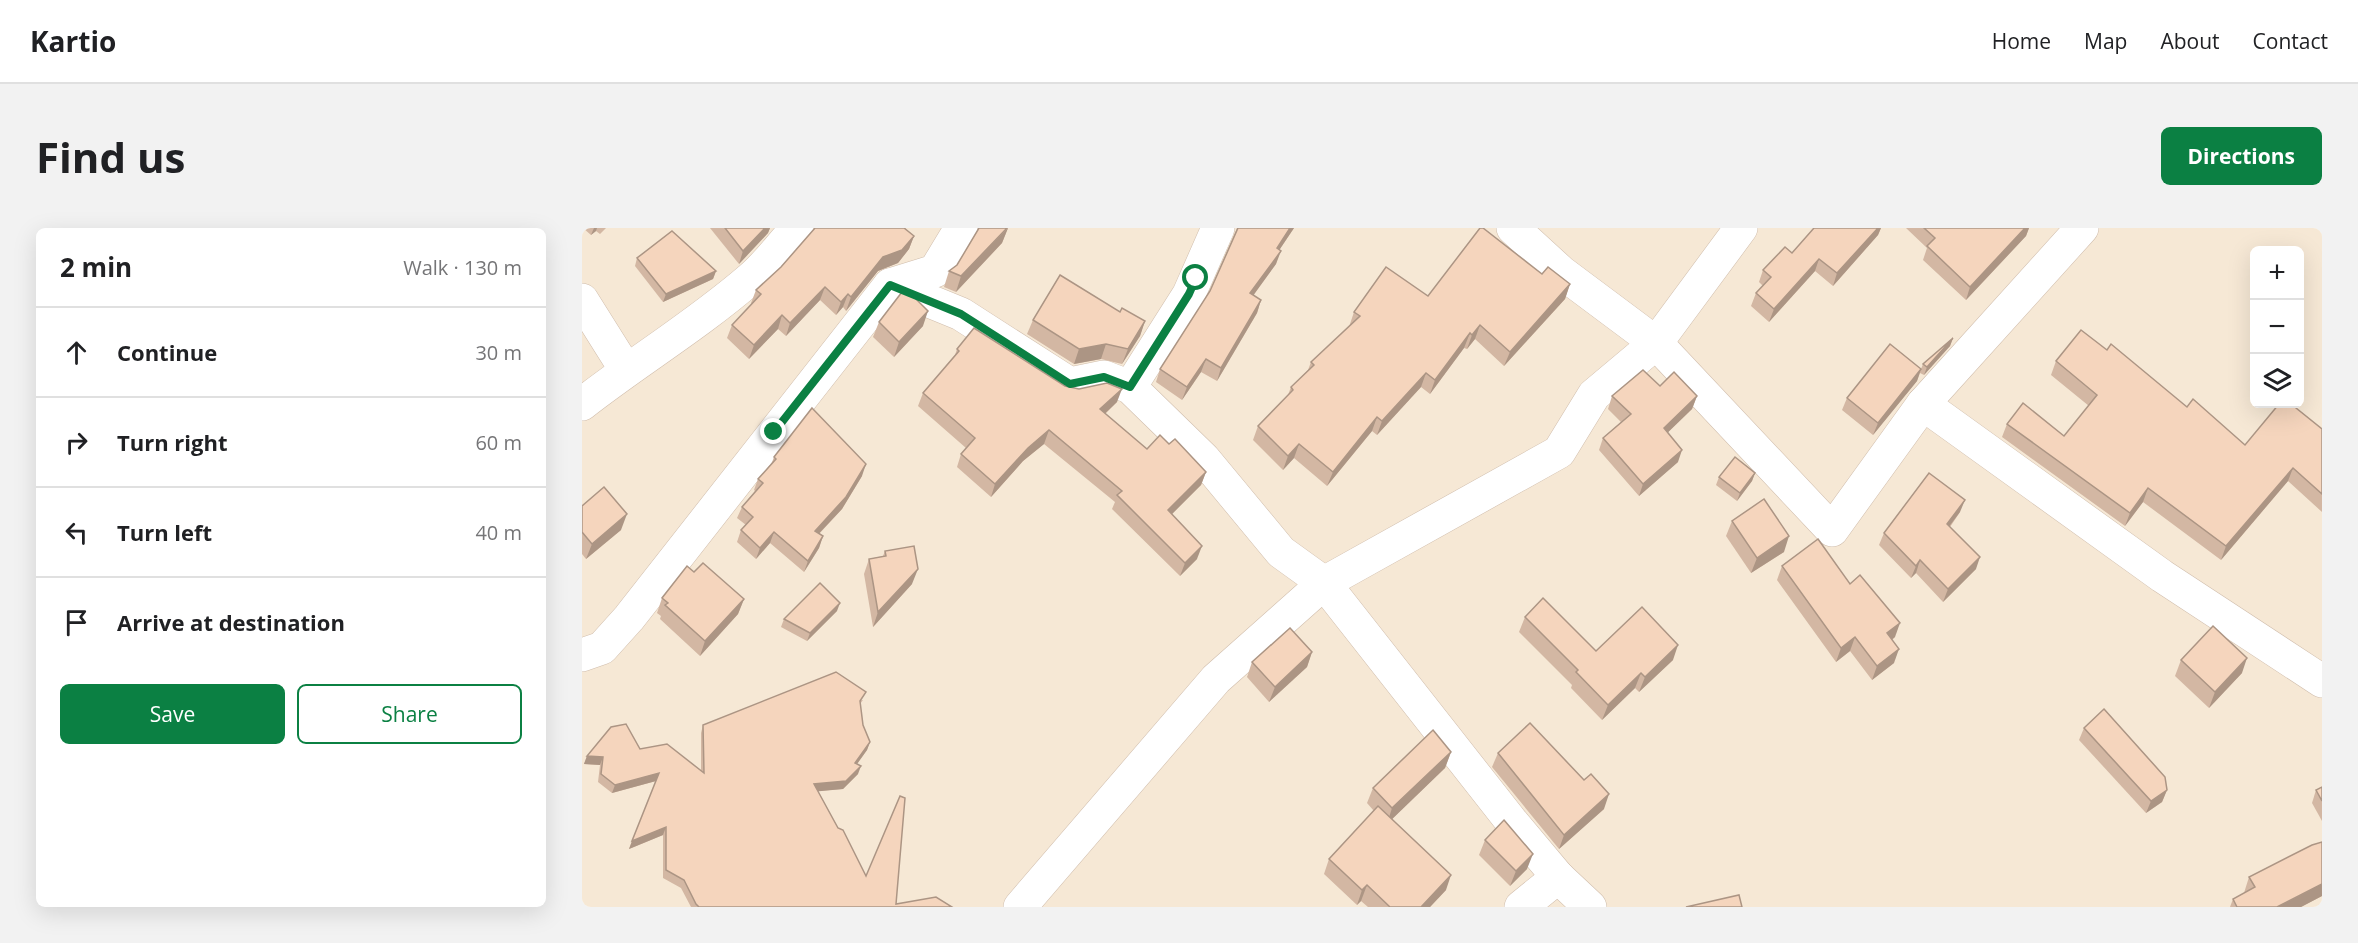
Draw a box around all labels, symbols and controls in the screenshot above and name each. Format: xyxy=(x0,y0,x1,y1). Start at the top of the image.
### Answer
text: Kartio xyxy=(30,22,116,60)
text: Home xyxy=(1992,27,2051,55)
text: Map xyxy=(2084,27,2127,55)
text: About xyxy=(2160,27,2220,55)
text: Contact xyxy=(2253,27,2328,55)
button: Directions xyxy=(2161,127,2322,185)
text: Find us xyxy=(36,128,185,185)
map controls xyxy=(2250,246,2304,408)
button: + xyxy=(2250,246,2304,300)
text: 2 min xyxy=(60,249,132,285)
text: Walk · 130 m xyxy=(403,254,522,281)
route start xyxy=(1182,264,1208,290)
button: − xyxy=(2250,300,2304,354)
icon: ahead xyxy=(60,336,93,369)
text: Continue xyxy=(117,337,217,367)
text: 30 m xyxy=(475,339,522,366)
button: layers xyxy=(2250,354,2304,408)
route end xyxy=(760,418,786,444)
icon: right xyxy=(60,426,93,459)
text: Turn right xyxy=(117,427,228,457)
text: 60 m xyxy=(475,429,522,456)
icon: left xyxy=(60,516,93,549)
text: Turn left xyxy=(117,517,212,547)
text: 40 m xyxy=(475,519,522,546)
icon: arrive xyxy=(60,606,93,639)
text: Arrive at destination xyxy=(117,607,345,637)
button: Save xyxy=(60,684,285,744)
button: Share xyxy=(297,684,522,744)

